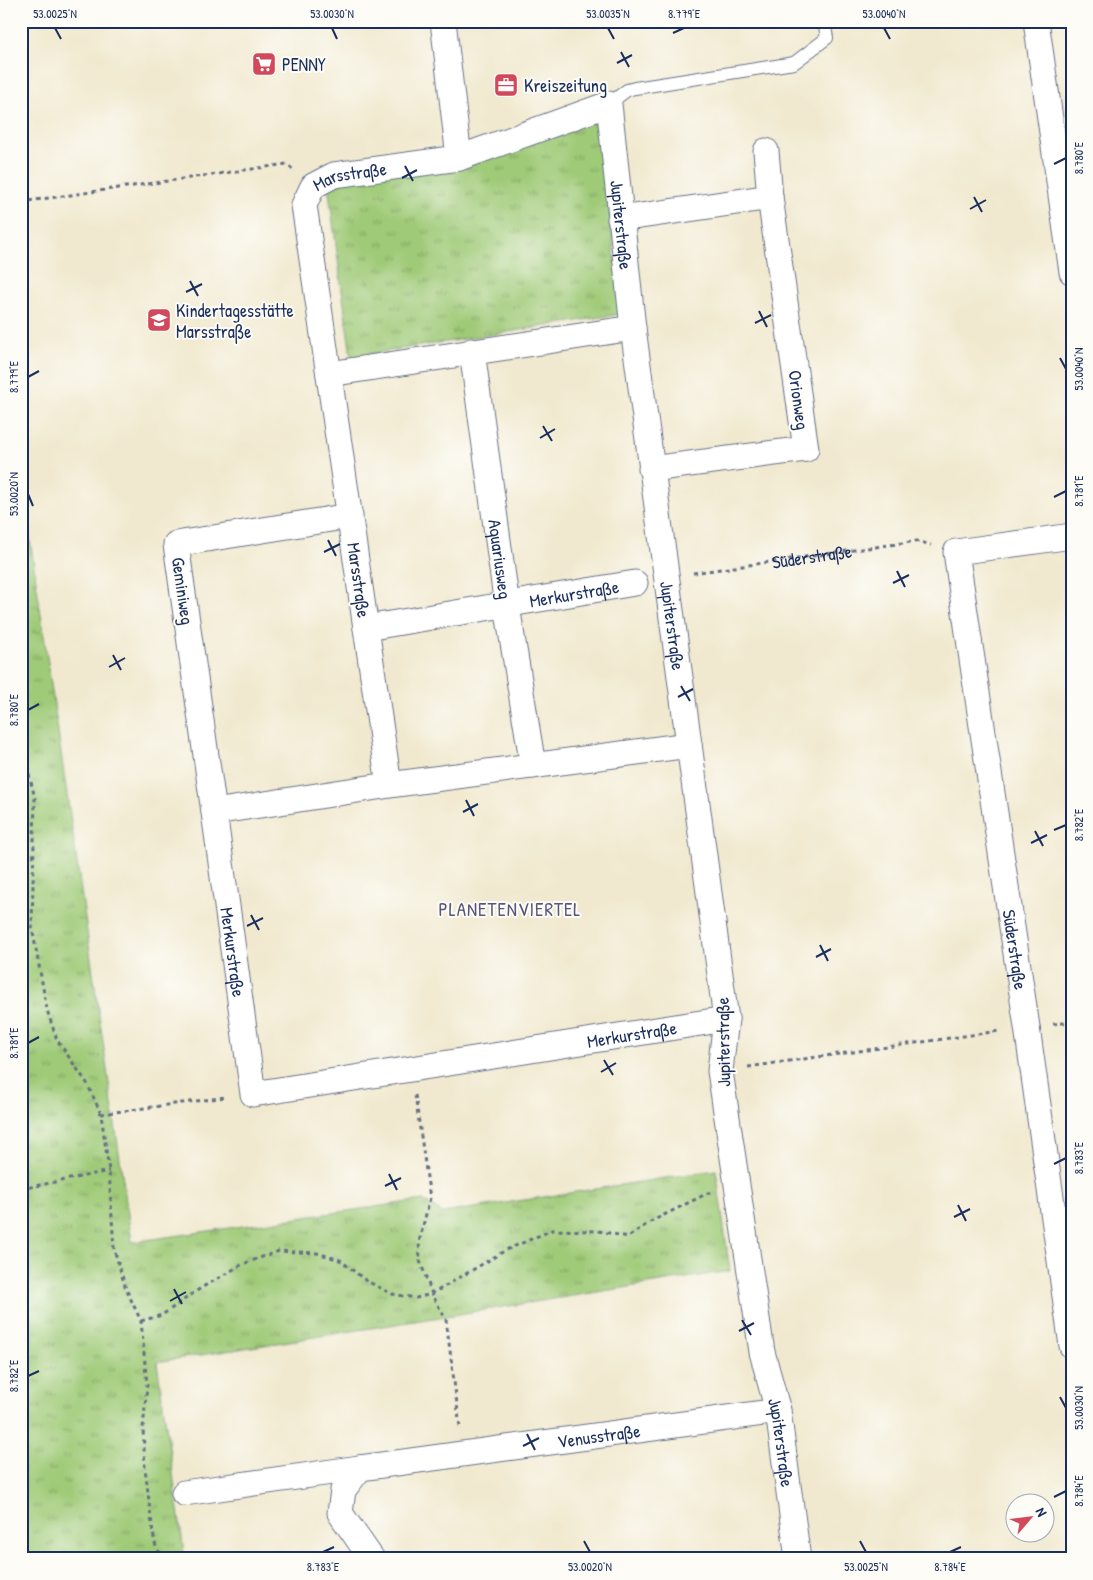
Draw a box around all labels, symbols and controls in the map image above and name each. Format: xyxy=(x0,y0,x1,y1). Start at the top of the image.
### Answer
text: 53.0025°N xyxy=(33,5,77,22)
text: 53.0030°N xyxy=(310,5,354,22)
text: 53.0035°N xyxy=(586,5,630,22)
text: 8.779°E xyxy=(668,5,701,22)
text: 53.0040°N xyxy=(863,5,905,22)
supermarket icon: PENNY xyxy=(251,51,277,77)
place label: PENNY xyxy=(282,52,326,77)
office icon: Kreiszeitung xyxy=(493,72,519,98)
place label: Kreiszeitung xyxy=(524,73,607,98)
text: 8.780°E xyxy=(1070,141,1087,174)
street label: Marsstraße xyxy=(308,155,388,197)
street label: Jupiterstraße xyxy=(605,179,639,271)
place label: Kindertagesstätte Marsstraße xyxy=(176,298,294,344)
school or university icon: Kindertagesstätte Marsstraße xyxy=(146,307,172,333)
text: 53.0040°N xyxy=(1070,348,1087,390)
text: 8.779°E xyxy=(5,360,22,393)
street label: Orionweg xyxy=(782,369,816,431)
text: 53.0020°N xyxy=(5,472,22,516)
text: 8.781°E xyxy=(1070,475,1087,507)
street label: Aquariusweg xyxy=(483,518,518,600)
street label: Süderstraße xyxy=(770,538,853,574)
street label: Marsstraße xyxy=(341,541,377,619)
street label: Geminiweg xyxy=(166,556,200,626)
street label: Merkurstraße xyxy=(528,573,621,613)
street label: Jupiterstraße xyxy=(655,579,691,672)
text: 8.780°E xyxy=(5,693,22,726)
text: 8.782°E xyxy=(1070,808,1087,841)
district label: PLANETENVIERTEL xyxy=(439,896,581,922)
street label: Merkurstraße xyxy=(215,906,252,998)
street label: Süderstraße xyxy=(997,908,1034,991)
street label: Jupiterstraße xyxy=(710,997,736,1087)
street label: Merkurstraße xyxy=(585,1015,678,1053)
text: 8.781°E xyxy=(5,1027,22,1059)
text: 8.783°E xyxy=(1070,1141,1087,1174)
text: 8.782°E xyxy=(5,1359,22,1392)
text: 53.0030°N xyxy=(1070,1386,1087,1430)
street label: Jupiterstraße xyxy=(762,1395,801,1488)
street label: Venusstraße xyxy=(556,1417,642,1453)
text: 8.784°E xyxy=(1070,1475,1087,1507)
north arrow xyxy=(1006,1492,1056,1542)
text: N xyxy=(1032,1504,1052,1520)
text: 8.783°E xyxy=(307,1558,340,1575)
text: 53.0020°N xyxy=(568,1558,612,1575)
text: 53.0025°N xyxy=(844,1558,888,1575)
text: 8.784°E xyxy=(934,1558,966,1575)

